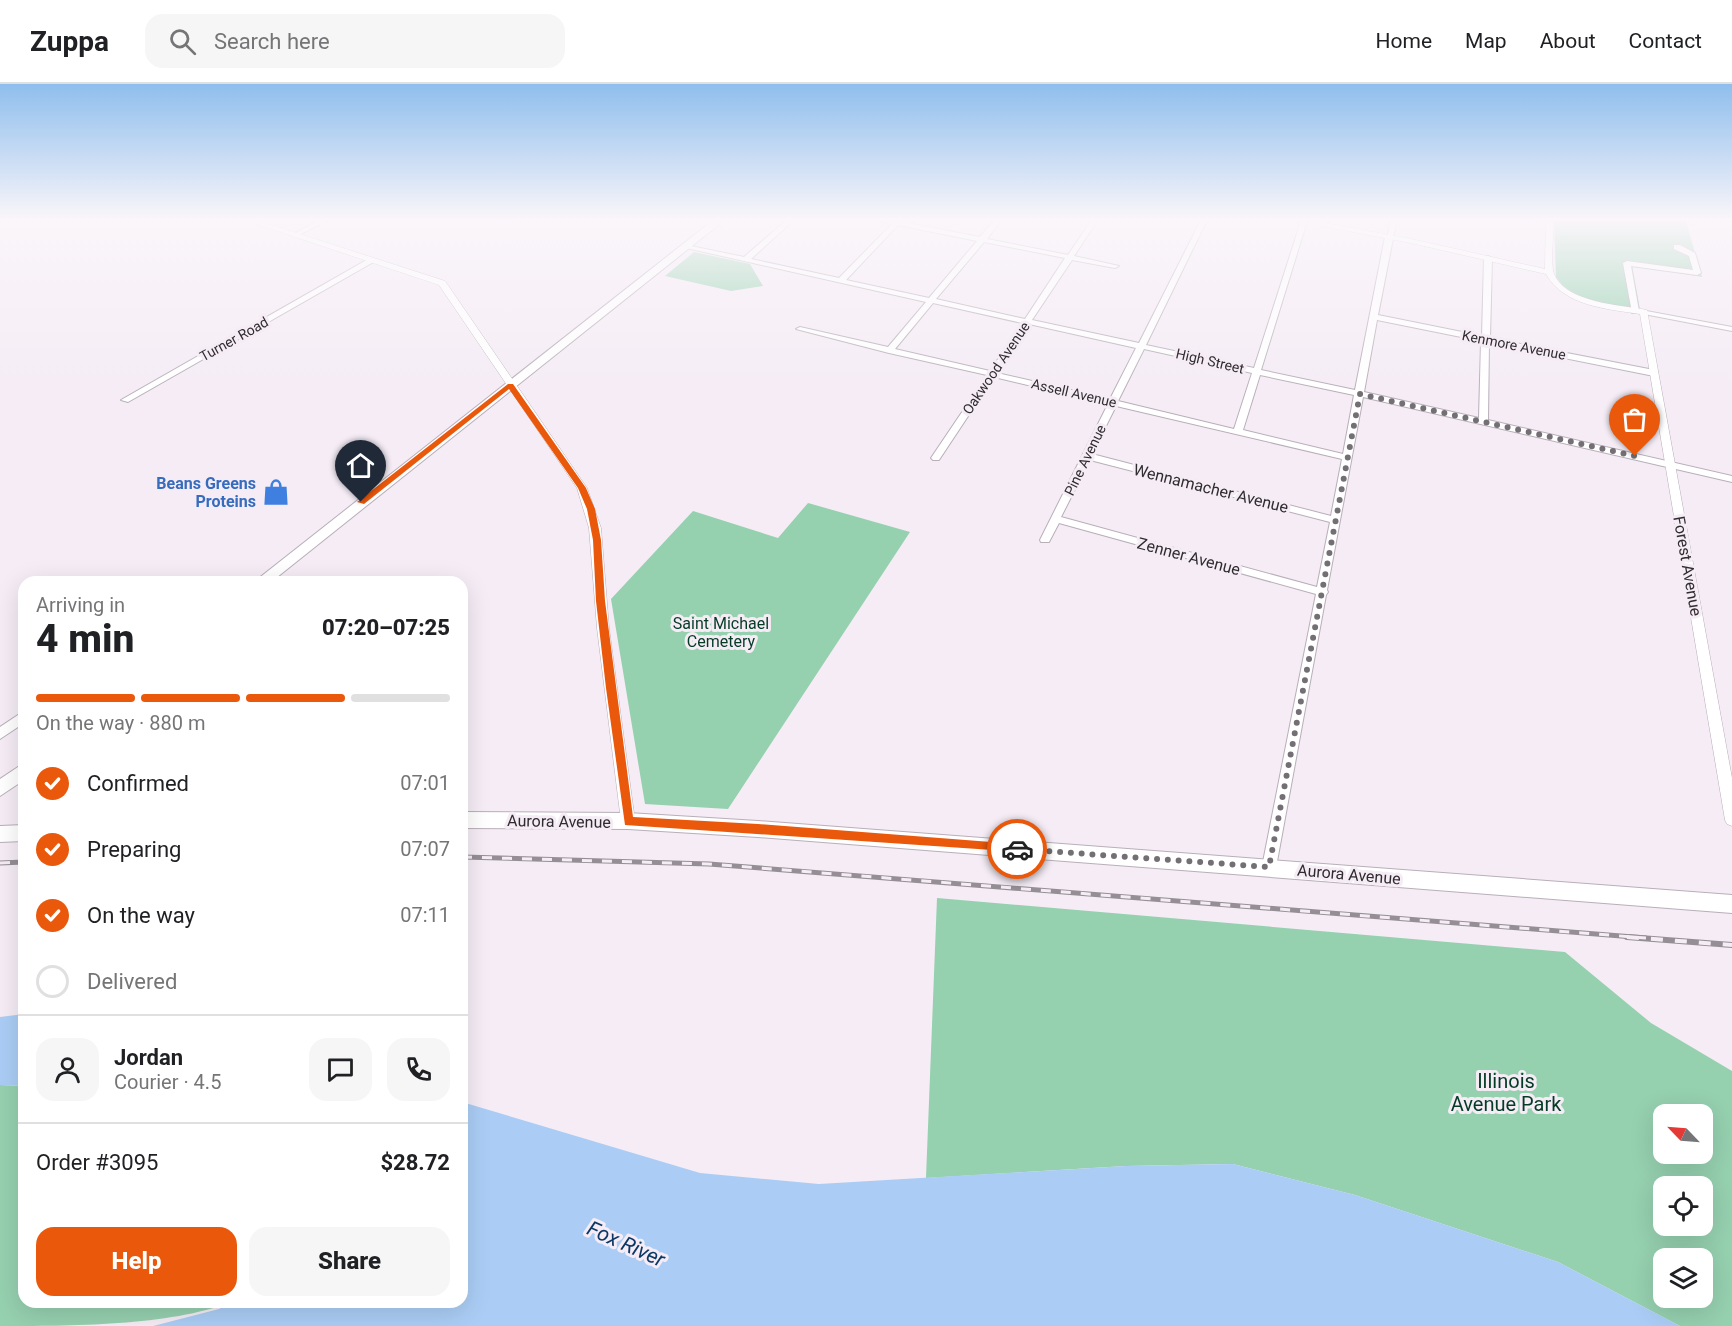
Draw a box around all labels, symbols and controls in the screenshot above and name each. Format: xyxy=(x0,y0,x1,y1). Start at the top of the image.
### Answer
search box xyxy=(145,14,565,68)
text: Zuppa xyxy=(30,25,109,58)
icon: search xyxy=(166,25,199,58)
text: Search here xyxy=(214,29,330,54)
text: Home xyxy=(1376,29,1432,53)
text: Map xyxy=(1465,29,1507,53)
text: About xyxy=(1540,29,1596,53)
text: Contact xyxy=(1629,29,1702,53)
street label: Turner Road xyxy=(197,314,271,364)
street label: Oakwood Avenue xyxy=(959,319,1033,417)
street label: Kenmore Avenue xyxy=(1461,327,1567,363)
street label: High Street xyxy=(1174,345,1246,377)
street label: Assell Avenue xyxy=(1030,375,1118,411)
pin xyxy=(1609,394,1660,456)
icon: bag xyxy=(1618,403,1651,436)
street label: Pine Avenue xyxy=(1061,422,1109,498)
pin xyxy=(335,440,386,502)
icon: home xyxy=(344,449,377,482)
street label: Wennamacher Avenue xyxy=(1131,460,1290,517)
place label: Beans Greens Proteins xyxy=(156,474,256,511)
shop icon: Beans Greens Proteins xyxy=(261,477,291,507)
street label: Forest Avenue xyxy=(1669,515,1706,618)
street label: Zenner Avenue xyxy=(1135,534,1242,579)
text: Arriving in xyxy=(36,593,125,617)
park label: Saint Michael Cemetery xyxy=(673,614,769,651)
text: 07:20–07:25 xyxy=(322,615,450,640)
text: 4 min xyxy=(36,616,134,662)
text: On the way · 880 m xyxy=(36,711,205,735)
icon: check xyxy=(36,767,69,800)
text: Confirmed xyxy=(87,771,189,796)
text: 07:01 xyxy=(400,771,450,795)
street label: Aurora Avenue xyxy=(507,811,611,832)
courier xyxy=(987,819,1047,879)
icon: check xyxy=(36,833,69,866)
icon: car xyxy=(1001,833,1034,866)
text: Preparing xyxy=(87,837,181,862)
text: 07:07 xyxy=(400,837,450,861)
street label: Aurora Avenue xyxy=(1296,861,1401,888)
icon: check xyxy=(36,899,69,932)
text: On the way xyxy=(87,903,195,928)
text: 07:11 xyxy=(400,903,450,927)
text: Delivered xyxy=(87,969,177,994)
button: person xyxy=(36,1038,99,1101)
button: chat xyxy=(309,1038,372,1101)
button: phone xyxy=(387,1038,450,1101)
text: Jordan xyxy=(114,1045,183,1070)
park label: Illinois Avenue Park xyxy=(1451,1069,1562,1116)
text: Courier · 4.5 xyxy=(114,1070,221,1094)
north arrow xyxy=(1653,1104,1713,1164)
map controls xyxy=(1653,1104,1713,1308)
text: Order #3095 xyxy=(36,1150,158,1175)
text: $28.72 xyxy=(381,1150,450,1175)
button: locate xyxy=(1653,1176,1713,1236)
water label: Fox River xyxy=(583,1216,670,1272)
button: Help xyxy=(36,1227,237,1296)
button: Share xyxy=(249,1227,450,1296)
button: layers xyxy=(1653,1248,1713,1308)

